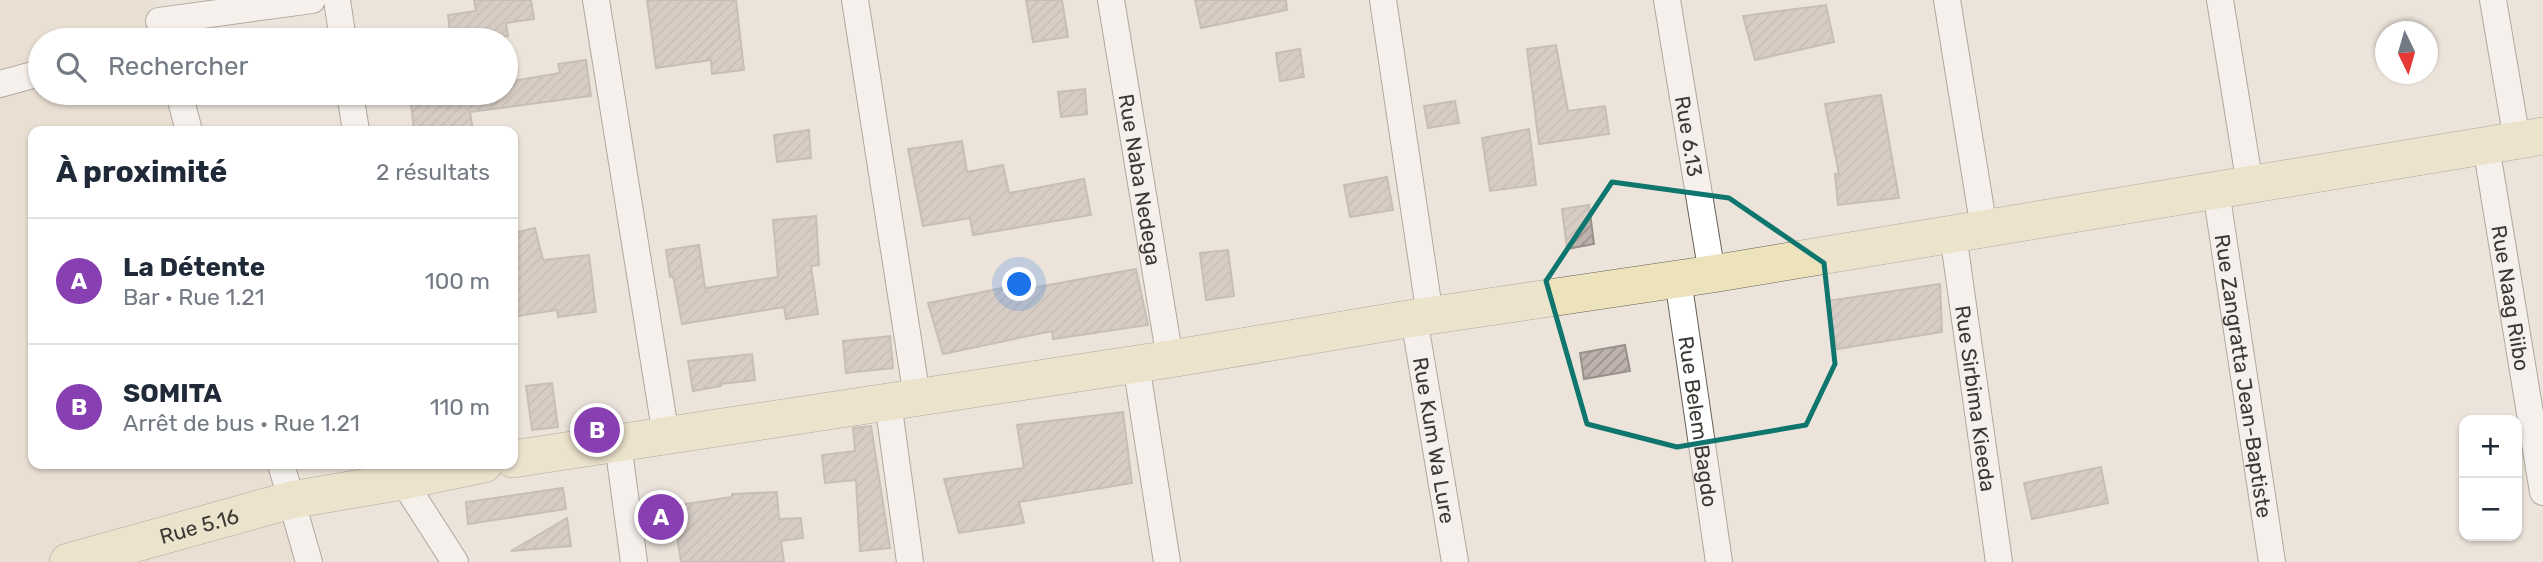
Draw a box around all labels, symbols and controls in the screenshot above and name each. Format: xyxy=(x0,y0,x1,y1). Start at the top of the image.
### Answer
north arrow xyxy=(2375,21,2438,84)
search box xyxy=(28,28,518,105)
icon: search xyxy=(52,48,90,86)
text: Rechercher xyxy=(108,51,248,82)
street label: Rue Naba Nedega xyxy=(1114,92,1167,267)
street label: Rue 6.13 xyxy=(1670,94,1708,178)
text: À proximité xyxy=(56,154,227,190)
text: 2 résultats xyxy=(376,158,490,186)
street label: Rue Naag Riibo xyxy=(2487,223,2535,373)
street label: Rue Zangratta Jean-Baptiste xyxy=(2210,232,2278,520)
text: La Détente xyxy=(123,252,265,283)
text: A xyxy=(71,267,87,295)
text: 100 m xyxy=(425,267,490,295)
your location xyxy=(1002,267,1036,301)
text: Bar · Rue 1.21 xyxy=(123,283,265,311)
street label: Rue Sirbima Kieeda xyxy=(1951,304,2001,493)
street label: Rue Belem Bagdo xyxy=(1674,334,1723,509)
street label: Rue Kum Wa Lure xyxy=(1408,355,1461,525)
text: SOMITA xyxy=(123,378,222,409)
text: B xyxy=(71,393,87,421)
text: 110 m xyxy=(430,393,490,421)
pin: B xyxy=(574,404,620,456)
text: Arrêt de bus · Rue 1.21 xyxy=(123,409,360,437)
map controls xyxy=(2459,415,2522,541)
button: + xyxy=(2459,415,2522,478)
button: − xyxy=(2459,478,2522,541)
pin: A xyxy=(638,491,684,543)
street label: Rue 5.16 xyxy=(157,503,241,548)

